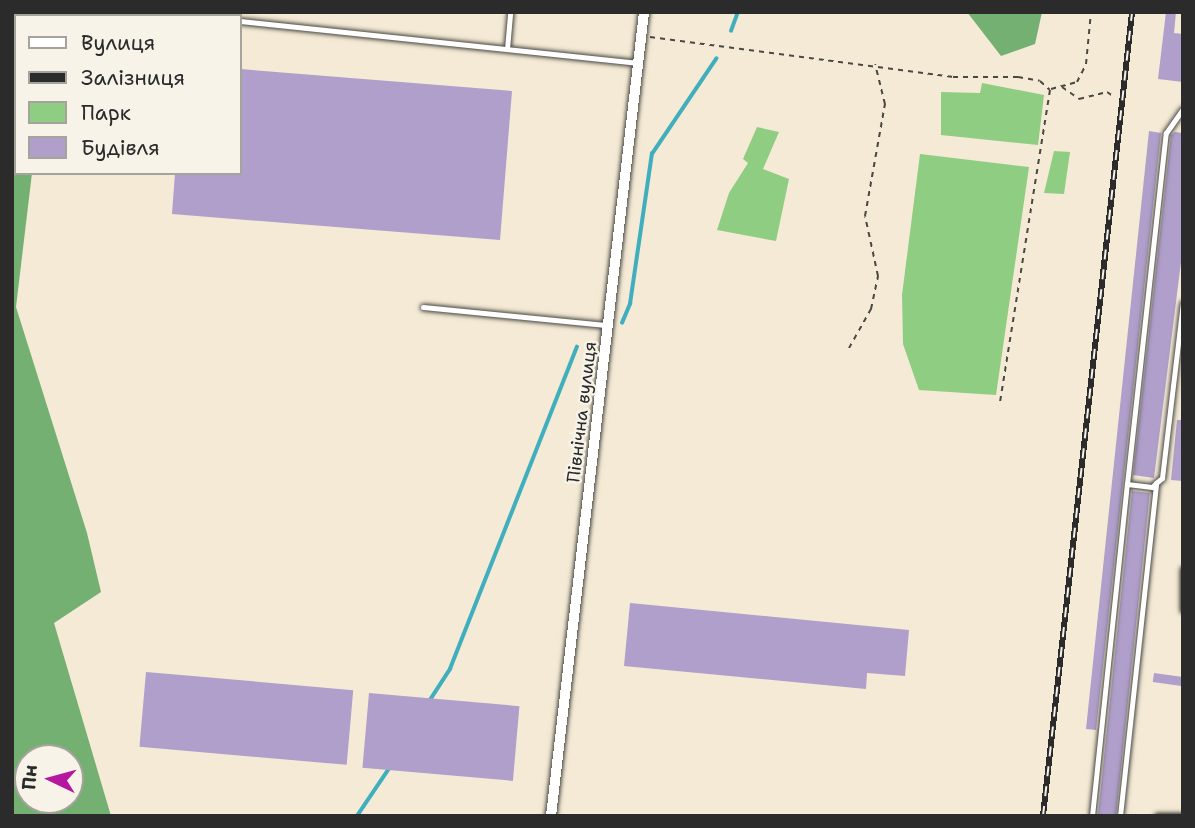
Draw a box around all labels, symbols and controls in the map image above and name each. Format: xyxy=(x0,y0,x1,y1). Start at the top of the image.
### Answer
legend xyxy=(14,14,242,175)
text: Вулиця xyxy=(81,29,155,57)
text: Залізниця xyxy=(81,64,185,92)
text: Парк xyxy=(81,99,131,127)
text: Будівля xyxy=(81,134,160,162)
street label: Північна вулиця xyxy=(563,340,601,484)
north arrow xyxy=(14,744,84,814)
text: Пн xyxy=(16,764,43,791)

